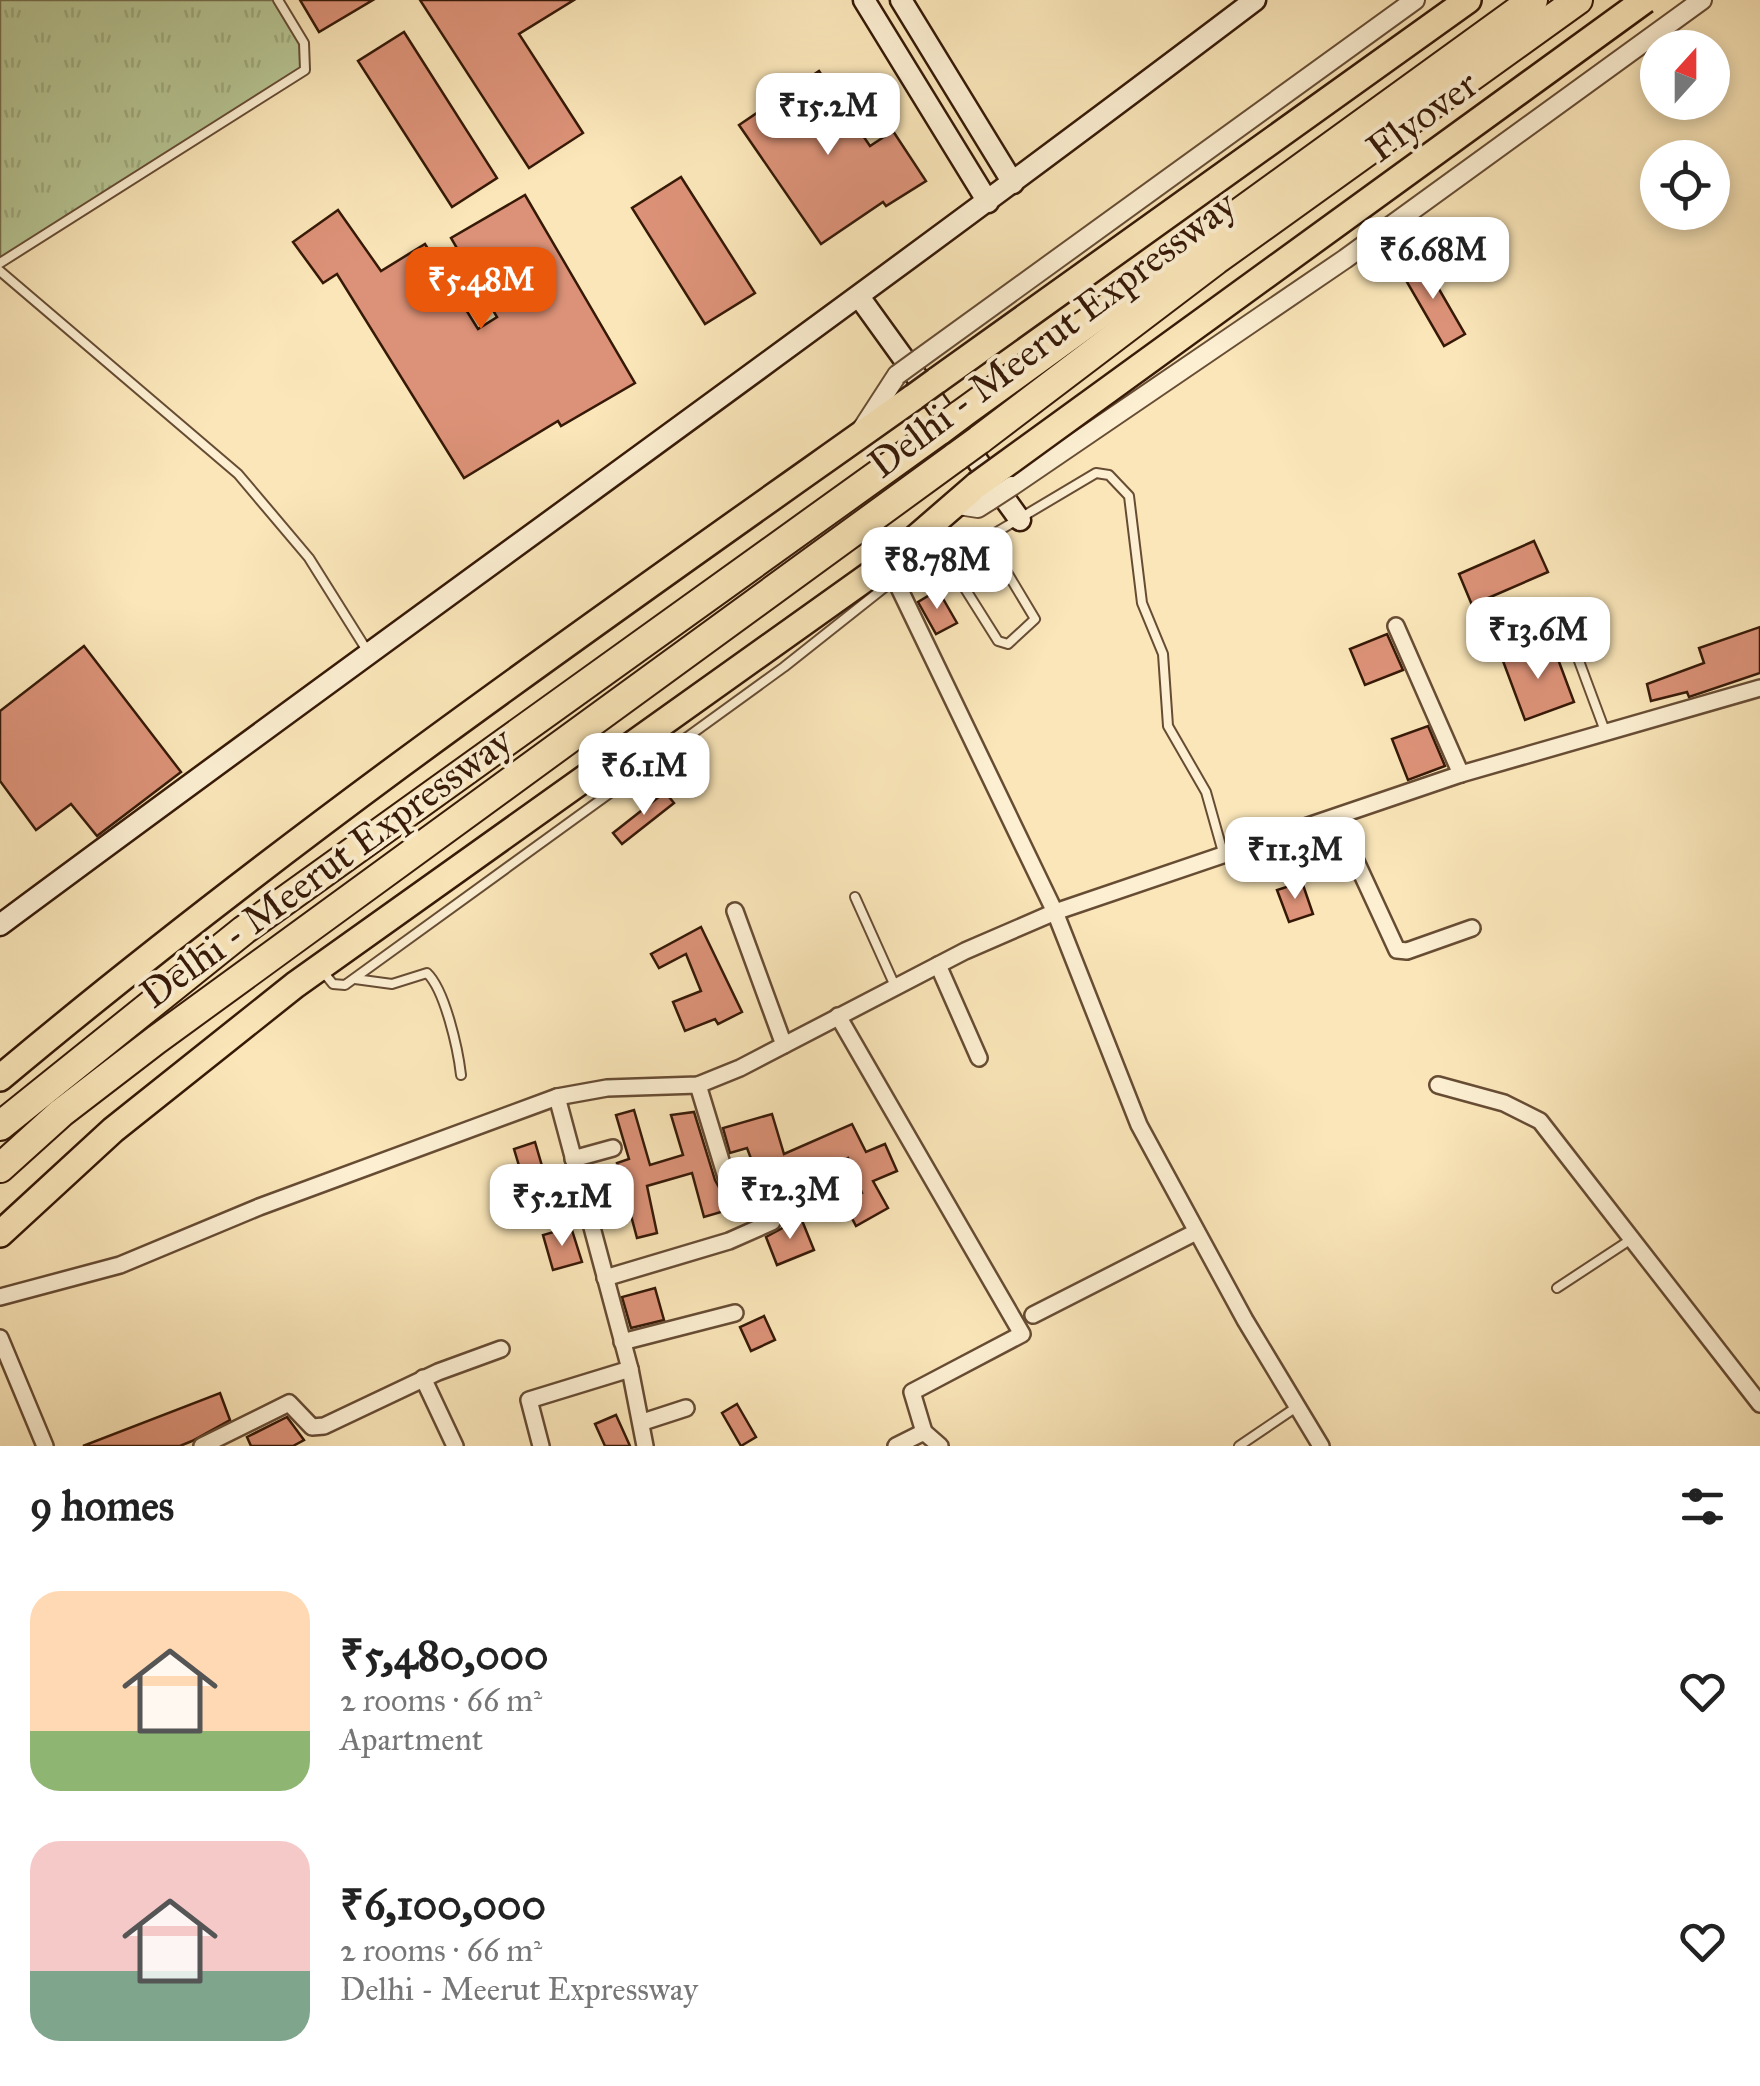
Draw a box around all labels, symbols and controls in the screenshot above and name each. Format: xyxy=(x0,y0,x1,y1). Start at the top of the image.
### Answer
north arrow xyxy=(1640,30,1730,120)
map controls xyxy=(1640,30,1730,230)
street label: Flyover xyxy=(1357,59,1487,173)
pin: ₹15.2M xyxy=(747,73,909,158)
text: ₹15.2M xyxy=(778,86,878,125)
button: locate xyxy=(1640,140,1730,230)
street label: Delhi - Meerut Expressway xyxy=(859,179,1246,488)
pin: ₹6.68M xyxy=(1352,217,1514,302)
text: ₹6.68M xyxy=(1379,230,1487,269)
pin: ₹5.48M xyxy=(400,247,562,332)
text: ₹5.48M xyxy=(427,260,535,299)
pin: ₹8.78M xyxy=(856,527,1018,612)
text: ₹8.78M xyxy=(883,540,991,579)
pin: ₹13.6M xyxy=(1457,597,1619,682)
text: ₹13.6M xyxy=(1488,610,1588,649)
street label: Delhi - Meerut Expressway xyxy=(131,715,522,1018)
pin: ₹6.1M xyxy=(574,733,714,818)
text: ₹6.1M xyxy=(601,746,688,785)
pin: ₹11.3M xyxy=(1214,817,1376,902)
text: ₹11.3M xyxy=(1247,830,1343,869)
pin: ₹12.3M xyxy=(709,1157,871,1242)
pin: ₹5.21M xyxy=(481,1164,643,1249)
text: ₹12.3M xyxy=(740,1170,840,1209)
text: ₹5.21M xyxy=(512,1177,612,1216)
icon: filters xyxy=(1675,1479,1730,1534)
text: 9 homes xyxy=(30,1480,174,1532)
text: ₹5,480,000 xyxy=(340,1629,548,1681)
icon: home xyxy=(110,1631,230,1751)
icon: heart xyxy=(1675,1664,1730,1719)
text: 2 rooms · 66 m² xyxy=(340,1681,542,1720)
text: Apartment xyxy=(340,1720,483,1759)
text: ₹6,100,000 xyxy=(340,1879,546,1931)
icon: home xyxy=(110,1881,230,2001)
icon: heart xyxy=(1675,1914,1730,1969)
text: 2 rooms · 66 m² xyxy=(340,1931,542,1970)
text: Delhi - Meerut Expressway xyxy=(340,1970,698,2009)

